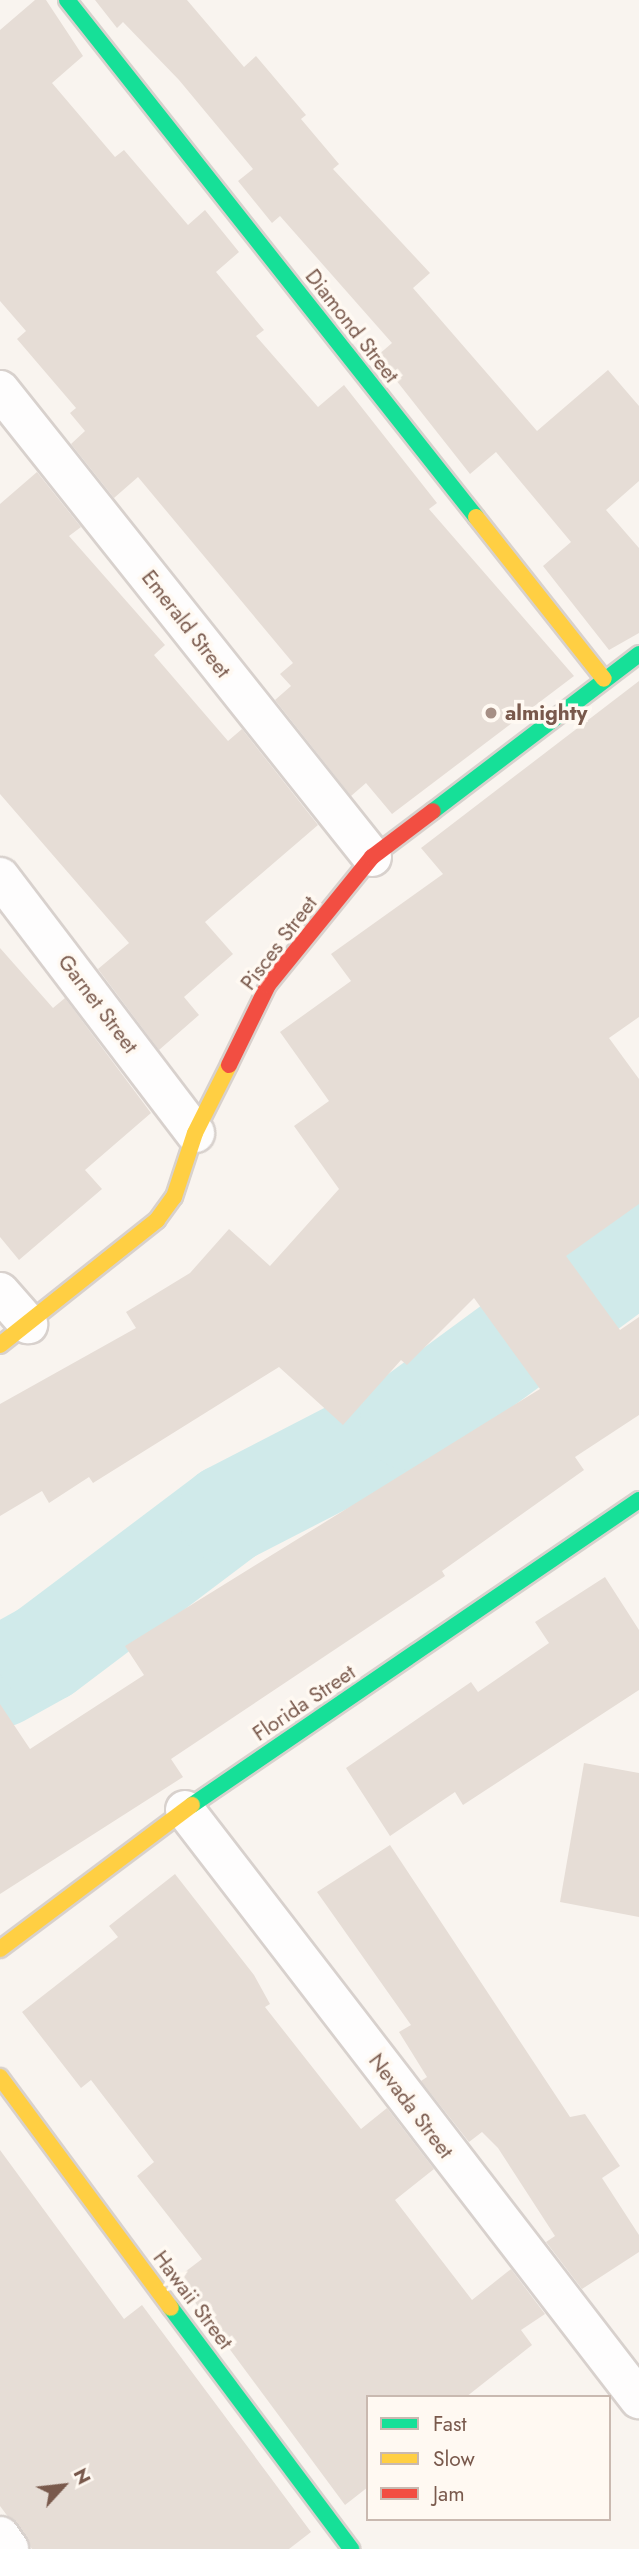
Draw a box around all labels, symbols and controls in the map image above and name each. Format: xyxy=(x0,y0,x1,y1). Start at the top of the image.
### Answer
street label: Diamond Street xyxy=(300,264,404,388)
street label: Emerald Street xyxy=(136,565,236,683)
place label: almighty xyxy=(505,700,587,726)
marker: almighty xyxy=(483,705,499,721)
street label: Pisces Street xyxy=(235,891,323,995)
street label: Garnet Street xyxy=(53,950,143,1058)
street label: Florida Street xyxy=(248,1660,360,1746)
street label: Nevada Street xyxy=(363,2049,459,2163)
street label: Hawaii Street xyxy=(148,2246,238,2354)
legend xyxy=(366,2395,611,2521)
text: Fast xyxy=(433,2409,466,2439)
text: Slow xyxy=(433,2444,475,2474)
north arrow xyxy=(28,2451,98,2521)
text: N xyxy=(67,2463,98,2489)
text: Jam xyxy=(433,2479,465,2509)

